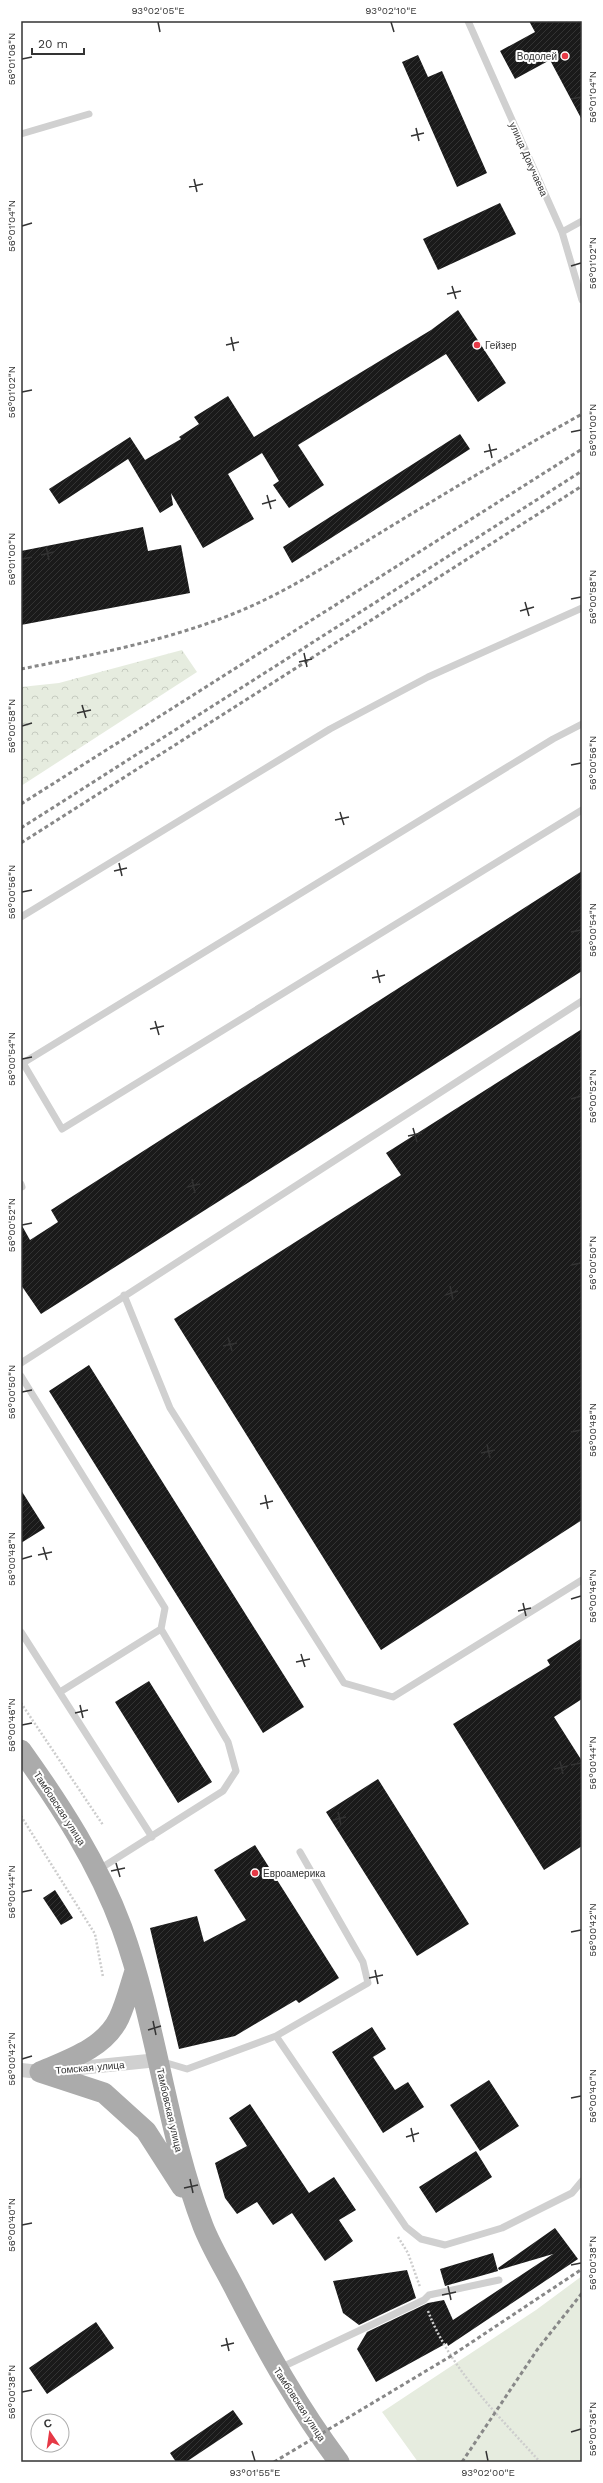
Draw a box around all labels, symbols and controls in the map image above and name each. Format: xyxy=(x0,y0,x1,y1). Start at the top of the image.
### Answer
text: 93°02'05"E xyxy=(131,5,185,16)
text: 93°02'10"E xyxy=(365,5,417,16)
scale bar xyxy=(32,30,84,56)
text: 56°01'06"N xyxy=(6,33,17,85)
text: 20 m xyxy=(38,37,68,51)
place label: Водолей xyxy=(517,51,557,62)
marker: Водолей xyxy=(560,51,570,61)
text: 56°01'04"N xyxy=(587,71,598,123)
street label: улица Докучаева xyxy=(507,120,550,198)
text: 56°01'04"N xyxy=(6,200,17,252)
text: 56°01'02"N xyxy=(587,237,598,289)
marker: Гейзер xyxy=(472,340,482,350)
place label: Гейзер xyxy=(485,340,517,351)
text: 56°01'02"N xyxy=(6,366,17,418)
text: 56°01'00"N xyxy=(587,404,598,456)
text: 56°01'00"N xyxy=(6,533,17,585)
text: 56°00'58"N xyxy=(587,570,598,624)
text: 56°00'58"N xyxy=(6,699,17,753)
text: 56°00'56"N xyxy=(587,736,598,790)
text: 56°00'56"N xyxy=(6,865,17,919)
text: 56°00'54"N xyxy=(587,903,598,957)
text: 56°00'54"N xyxy=(6,1032,17,1086)
text: 56°00'52"N xyxy=(587,1069,598,1123)
text: 56°00'52"N xyxy=(6,1198,17,1252)
text: 56°00'50"N xyxy=(587,1236,598,1290)
text: 56°00'50"N xyxy=(6,1365,17,1419)
text: 56°00'48"N xyxy=(587,1403,598,1457)
text: 56°00'48"N xyxy=(6,1532,17,1586)
text: 56°00'46"N xyxy=(587,1569,598,1623)
text: 56°00'46"N xyxy=(6,1698,17,1752)
text: 56°00'44"N xyxy=(587,1736,598,1790)
street label: Тамбовская улица xyxy=(32,1769,88,1848)
text: 56°00'44"N xyxy=(6,1865,17,1919)
marker: Евроамерика xyxy=(250,1868,260,1878)
place label: Евроамерика xyxy=(263,1868,326,1879)
text: 56°00'42"N xyxy=(587,1903,598,1957)
text: 56°00'42"N xyxy=(6,2032,17,2086)
street label: Томская улица xyxy=(55,2059,125,2076)
street label: Тамбовская улица xyxy=(154,2067,185,2154)
text: 56°00'40"N xyxy=(587,2069,598,2123)
text: 56°00'40"N xyxy=(6,2198,17,2252)
text: 56°00'38"N xyxy=(587,2236,598,2290)
text: 56°00'38"N xyxy=(6,2365,17,2419)
street label: Тамбовская улица xyxy=(272,2365,328,2444)
text: 56°00'36"N xyxy=(587,2402,598,2456)
north arrow xyxy=(30,2413,70,2453)
text: С xyxy=(43,2417,53,2431)
text: 93°01'55"E xyxy=(230,2467,280,2478)
text: 93°02'00"E xyxy=(461,2467,515,2478)

